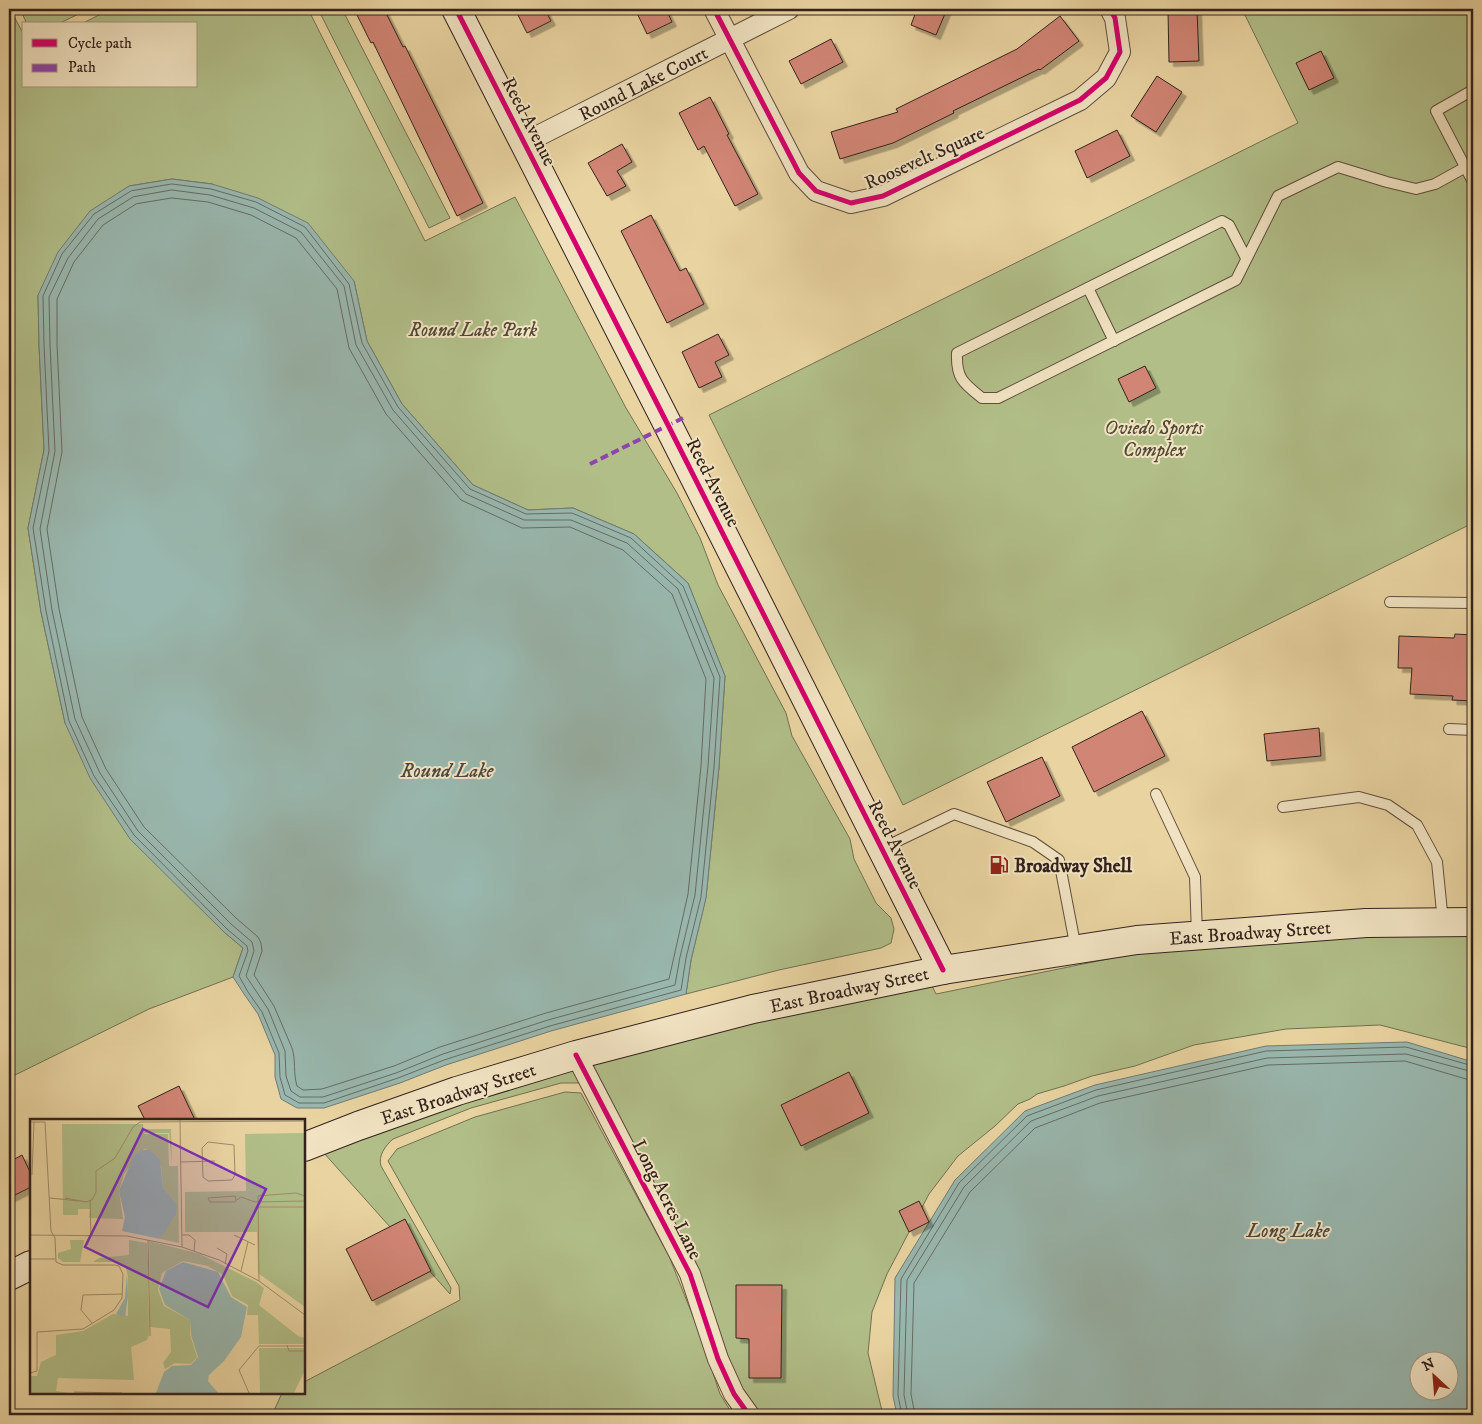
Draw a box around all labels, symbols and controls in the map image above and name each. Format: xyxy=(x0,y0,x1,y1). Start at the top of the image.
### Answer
legend xyxy=(22,22,198,88)
text: Cycle path xyxy=(68,34,132,53)
street label: Round Lake Court xyxy=(575,42,712,127)
text: Path xyxy=(68,58,96,77)
street label: Reed Avenue xyxy=(496,73,561,170)
street label: Roosevelt Square xyxy=(861,122,989,196)
park label: Round Lake Park xyxy=(408,319,537,342)
park label: Oviedo Sports Complex xyxy=(1105,417,1205,463)
street label: Reed Avenue xyxy=(680,434,745,531)
water label: Round Lake xyxy=(400,759,495,784)
street label: Reed Avenue xyxy=(862,796,927,893)
fuel station icon: Broadway Shell xyxy=(988,854,1010,876)
place label: Broadway Shell xyxy=(1014,855,1132,878)
street label: East Broadway Street xyxy=(1169,916,1332,951)
street label: East Broadway Street xyxy=(768,962,931,1019)
street label: East Broadway Street xyxy=(378,1058,539,1130)
inset map xyxy=(30,1119,305,1394)
street label: Long Acres Lane xyxy=(627,1136,707,1264)
water label: Long Lake xyxy=(1246,1219,1331,1244)
north arrow xyxy=(1410,1352,1460,1402)
text: N xyxy=(1420,1354,1438,1376)

